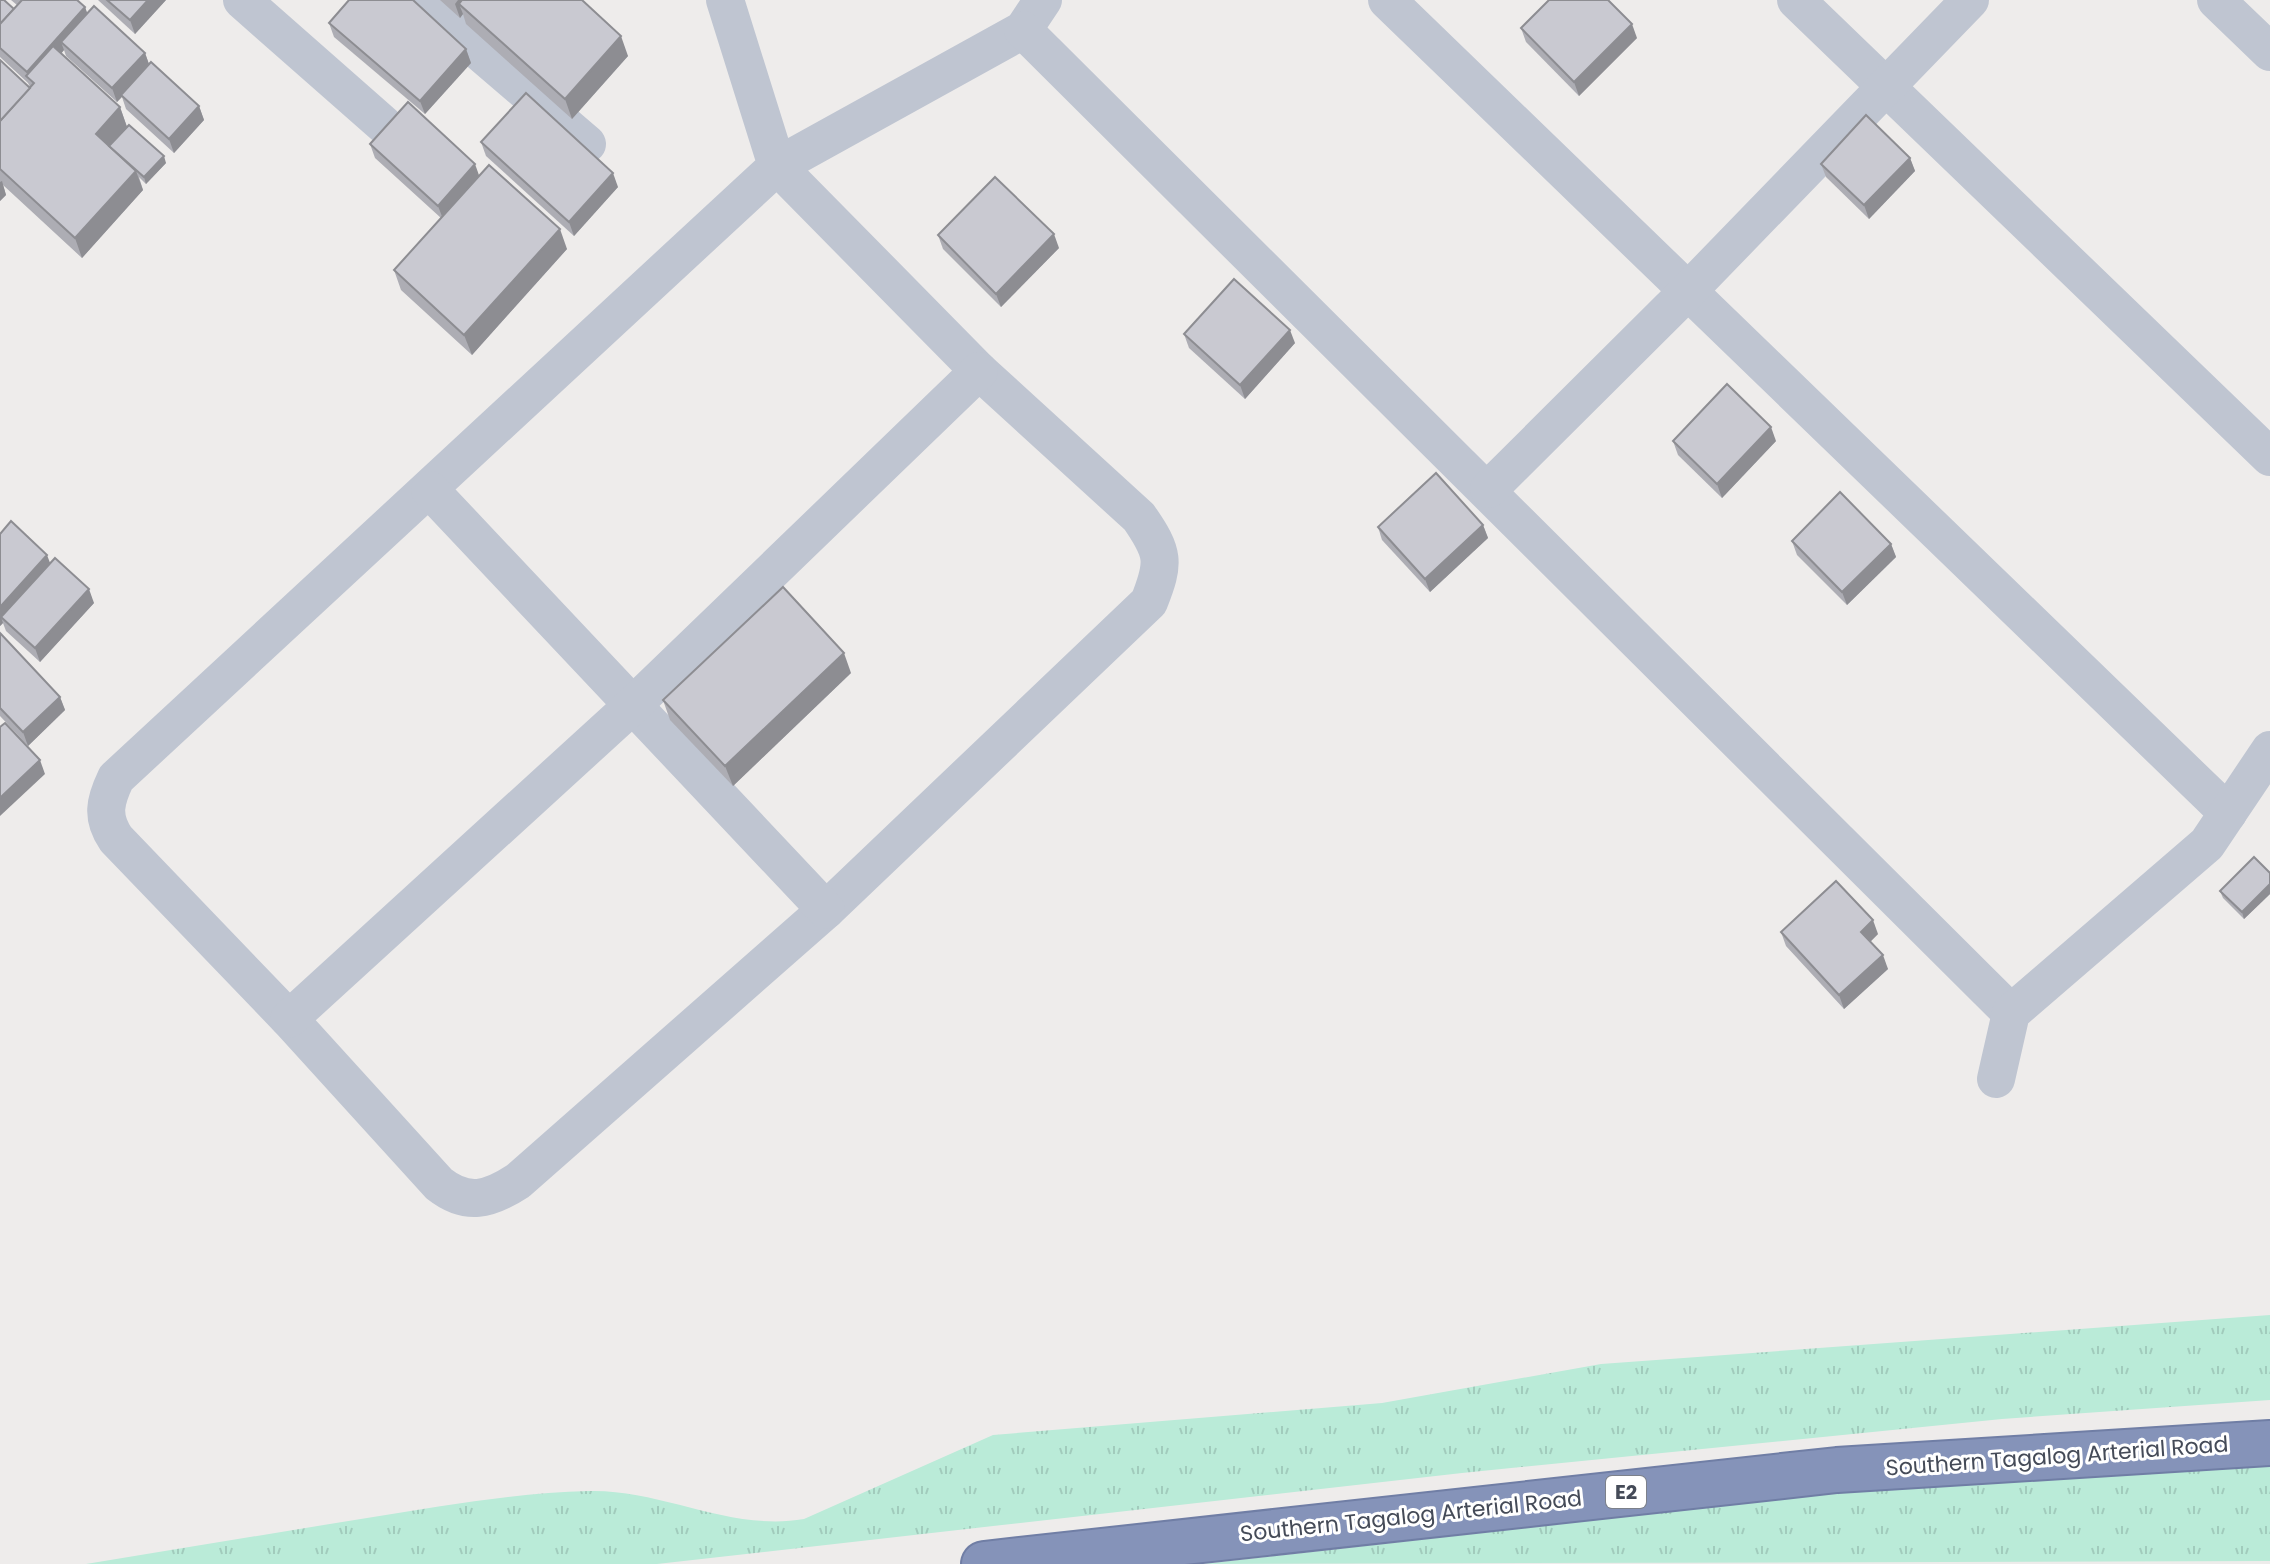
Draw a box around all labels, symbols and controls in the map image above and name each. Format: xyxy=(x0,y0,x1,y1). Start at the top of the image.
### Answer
street label: Southern Tagalog Arterial Road xyxy=(1885,1429,2229,1483)
road number: E2 xyxy=(1606,1476,1646,1508)
street label: Southern Tagalog Arterial Road xyxy=(1239,1483,1583,1549)

